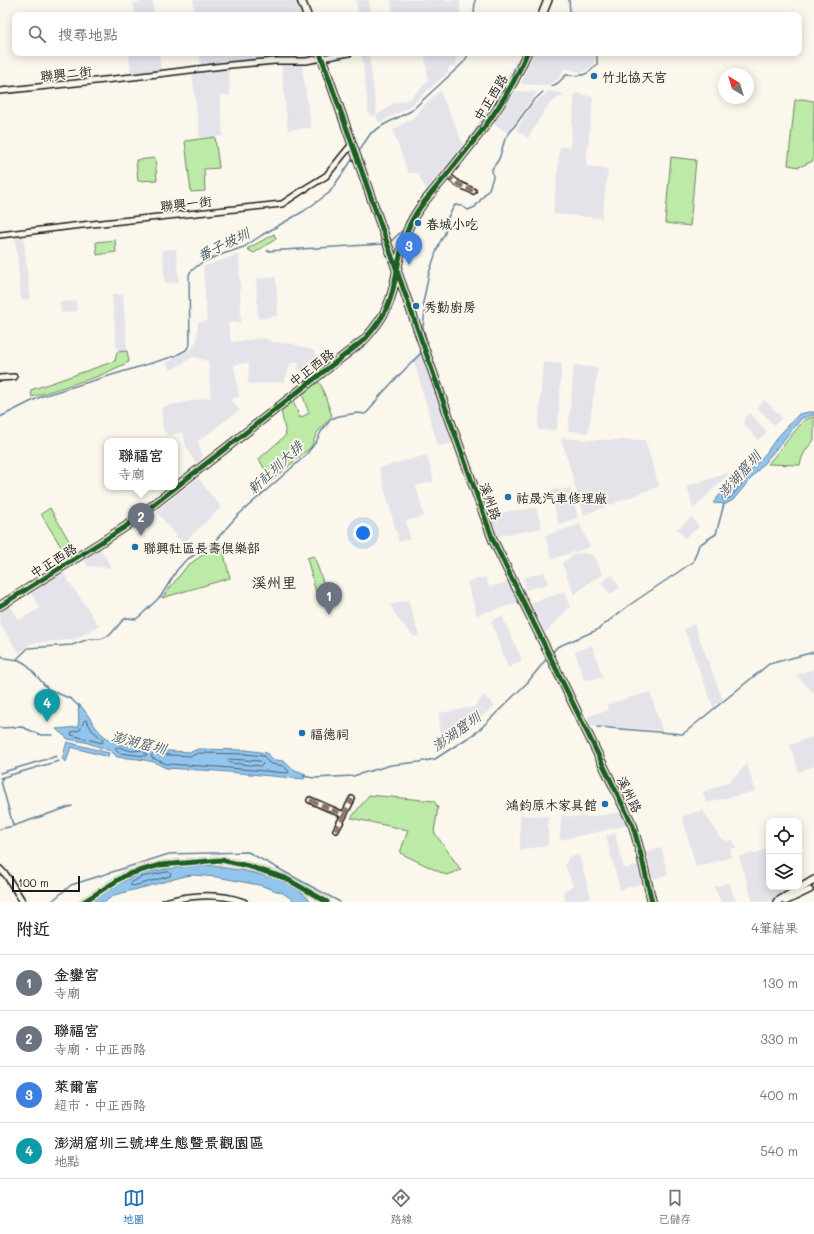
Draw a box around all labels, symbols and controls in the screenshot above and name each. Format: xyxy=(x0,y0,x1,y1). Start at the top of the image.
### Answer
search box xyxy=(12,12,802,56)
icon: search xyxy=(26,23,48,45)
text: 搜尋地點 xyxy=(58,24,118,44)
street label: 聯興二街 xyxy=(39,62,93,84)
place label: 竹北協天宮 xyxy=(602,68,667,85)
north arrow xyxy=(718,68,754,104)
street label: 中正西路 xyxy=(469,70,511,124)
marker: 竹北協天宮 xyxy=(589,71,599,81)
street label: 聯興一街 xyxy=(159,192,213,214)
place label: 春城小吃 xyxy=(426,215,478,232)
marker: 春城小吃 xyxy=(413,218,423,228)
water label: 番子坡圳 xyxy=(194,222,254,265)
pin: 3 xyxy=(396,232,422,265)
place label: 秀勤廚房 xyxy=(424,298,476,315)
marker: 秀勤廚房 xyxy=(411,301,421,311)
street label: 中正西路 xyxy=(285,345,337,389)
water label: 新社圳大排 xyxy=(243,435,309,498)
popup xyxy=(104,438,178,490)
text: 聯福宮 xyxy=(118,445,164,465)
water label: 澎湖窟圳 xyxy=(713,445,766,501)
text: 寺廟 xyxy=(118,465,145,482)
street label: 溪州路 xyxy=(476,480,506,522)
place label: 祐晟汽車修理廠 xyxy=(516,489,607,506)
marker: 祐晟汽車修理廠 xyxy=(503,492,513,502)
pin: 2 xyxy=(128,503,154,536)
your location xyxy=(353,523,373,543)
street label: 中正西路 xyxy=(26,539,80,581)
place label: 聯興社區長壽俱樂部 xyxy=(143,539,260,556)
marker: 聯興社區長壽俱樂部 xyxy=(130,542,140,552)
district label: 溪州里 xyxy=(251,572,297,592)
pin: 1 xyxy=(316,582,342,615)
pin: 4 xyxy=(34,689,60,722)
water label: 澎湖窟圳 xyxy=(428,706,486,755)
place label: 福德祠 xyxy=(310,725,349,742)
water label: 澎湖窟圳 xyxy=(110,726,170,758)
marker: 福德祠 xyxy=(297,728,307,738)
street label: 溪州路 xyxy=(614,773,646,815)
place label: 鴻鈞原木家具館 xyxy=(506,796,597,813)
marker: 鴻鈞原木家具館 xyxy=(600,799,610,809)
map controls xyxy=(766,818,802,890)
button: locate xyxy=(766,818,802,854)
button: layers xyxy=(766,854,802,890)
scale bar xyxy=(12,874,80,893)
text: 100 m xyxy=(18,875,49,890)
text: 附近 xyxy=(16,917,50,939)
text: 4筆結果 xyxy=(751,919,798,936)
text: 金鑾宮 xyxy=(54,964,99,984)
text: 1 xyxy=(26,974,32,991)
text: 130 m xyxy=(762,974,798,991)
text: 寺廟 xyxy=(54,984,80,1001)
text: 聯福宮 xyxy=(54,1020,99,1040)
text: 2 xyxy=(25,1030,33,1047)
text: 330 m xyxy=(760,1030,798,1047)
text: 寺廟 · 中正西路 xyxy=(54,1040,146,1057)
text: 萊爾富 xyxy=(54,1076,99,1096)
text: 3 xyxy=(25,1086,33,1103)
text: 400 m xyxy=(760,1086,798,1103)
text: 超市 · 中正西路 xyxy=(54,1096,146,1113)
text: 澎湖窟圳三號埤生態暨景觀園區 xyxy=(54,1132,264,1152)
text: 4 xyxy=(25,1142,33,1159)
text: 540 m xyxy=(760,1142,798,1159)
text: 地點 xyxy=(54,1152,80,1169)
tab: 地圖 xyxy=(123,1187,145,1226)
tab: 路線 xyxy=(390,1187,412,1226)
tab: 已儲存 xyxy=(658,1187,691,1226)

